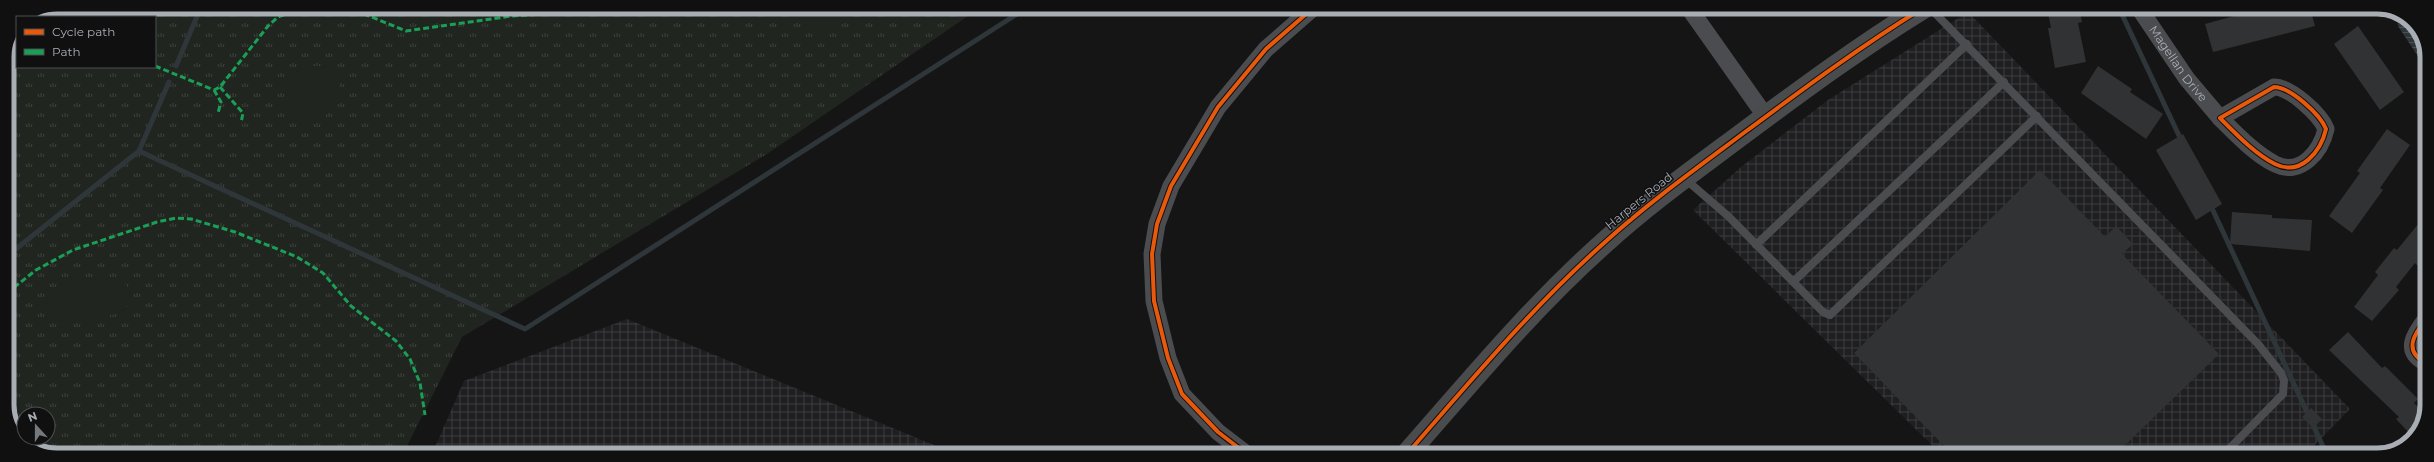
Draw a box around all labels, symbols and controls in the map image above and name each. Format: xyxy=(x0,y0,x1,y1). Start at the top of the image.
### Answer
legend xyxy=(16,16,156,68)
street label: Magellan Drive xyxy=(2146,22,2211,104)
text: Cycle path xyxy=(52,24,115,39)
text: Path xyxy=(52,44,81,59)
street label: Harpers Road xyxy=(1602,169,1675,232)
north arrow xyxy=(16,406,56,446)
text: N xyxy=(26,409,39,425)

